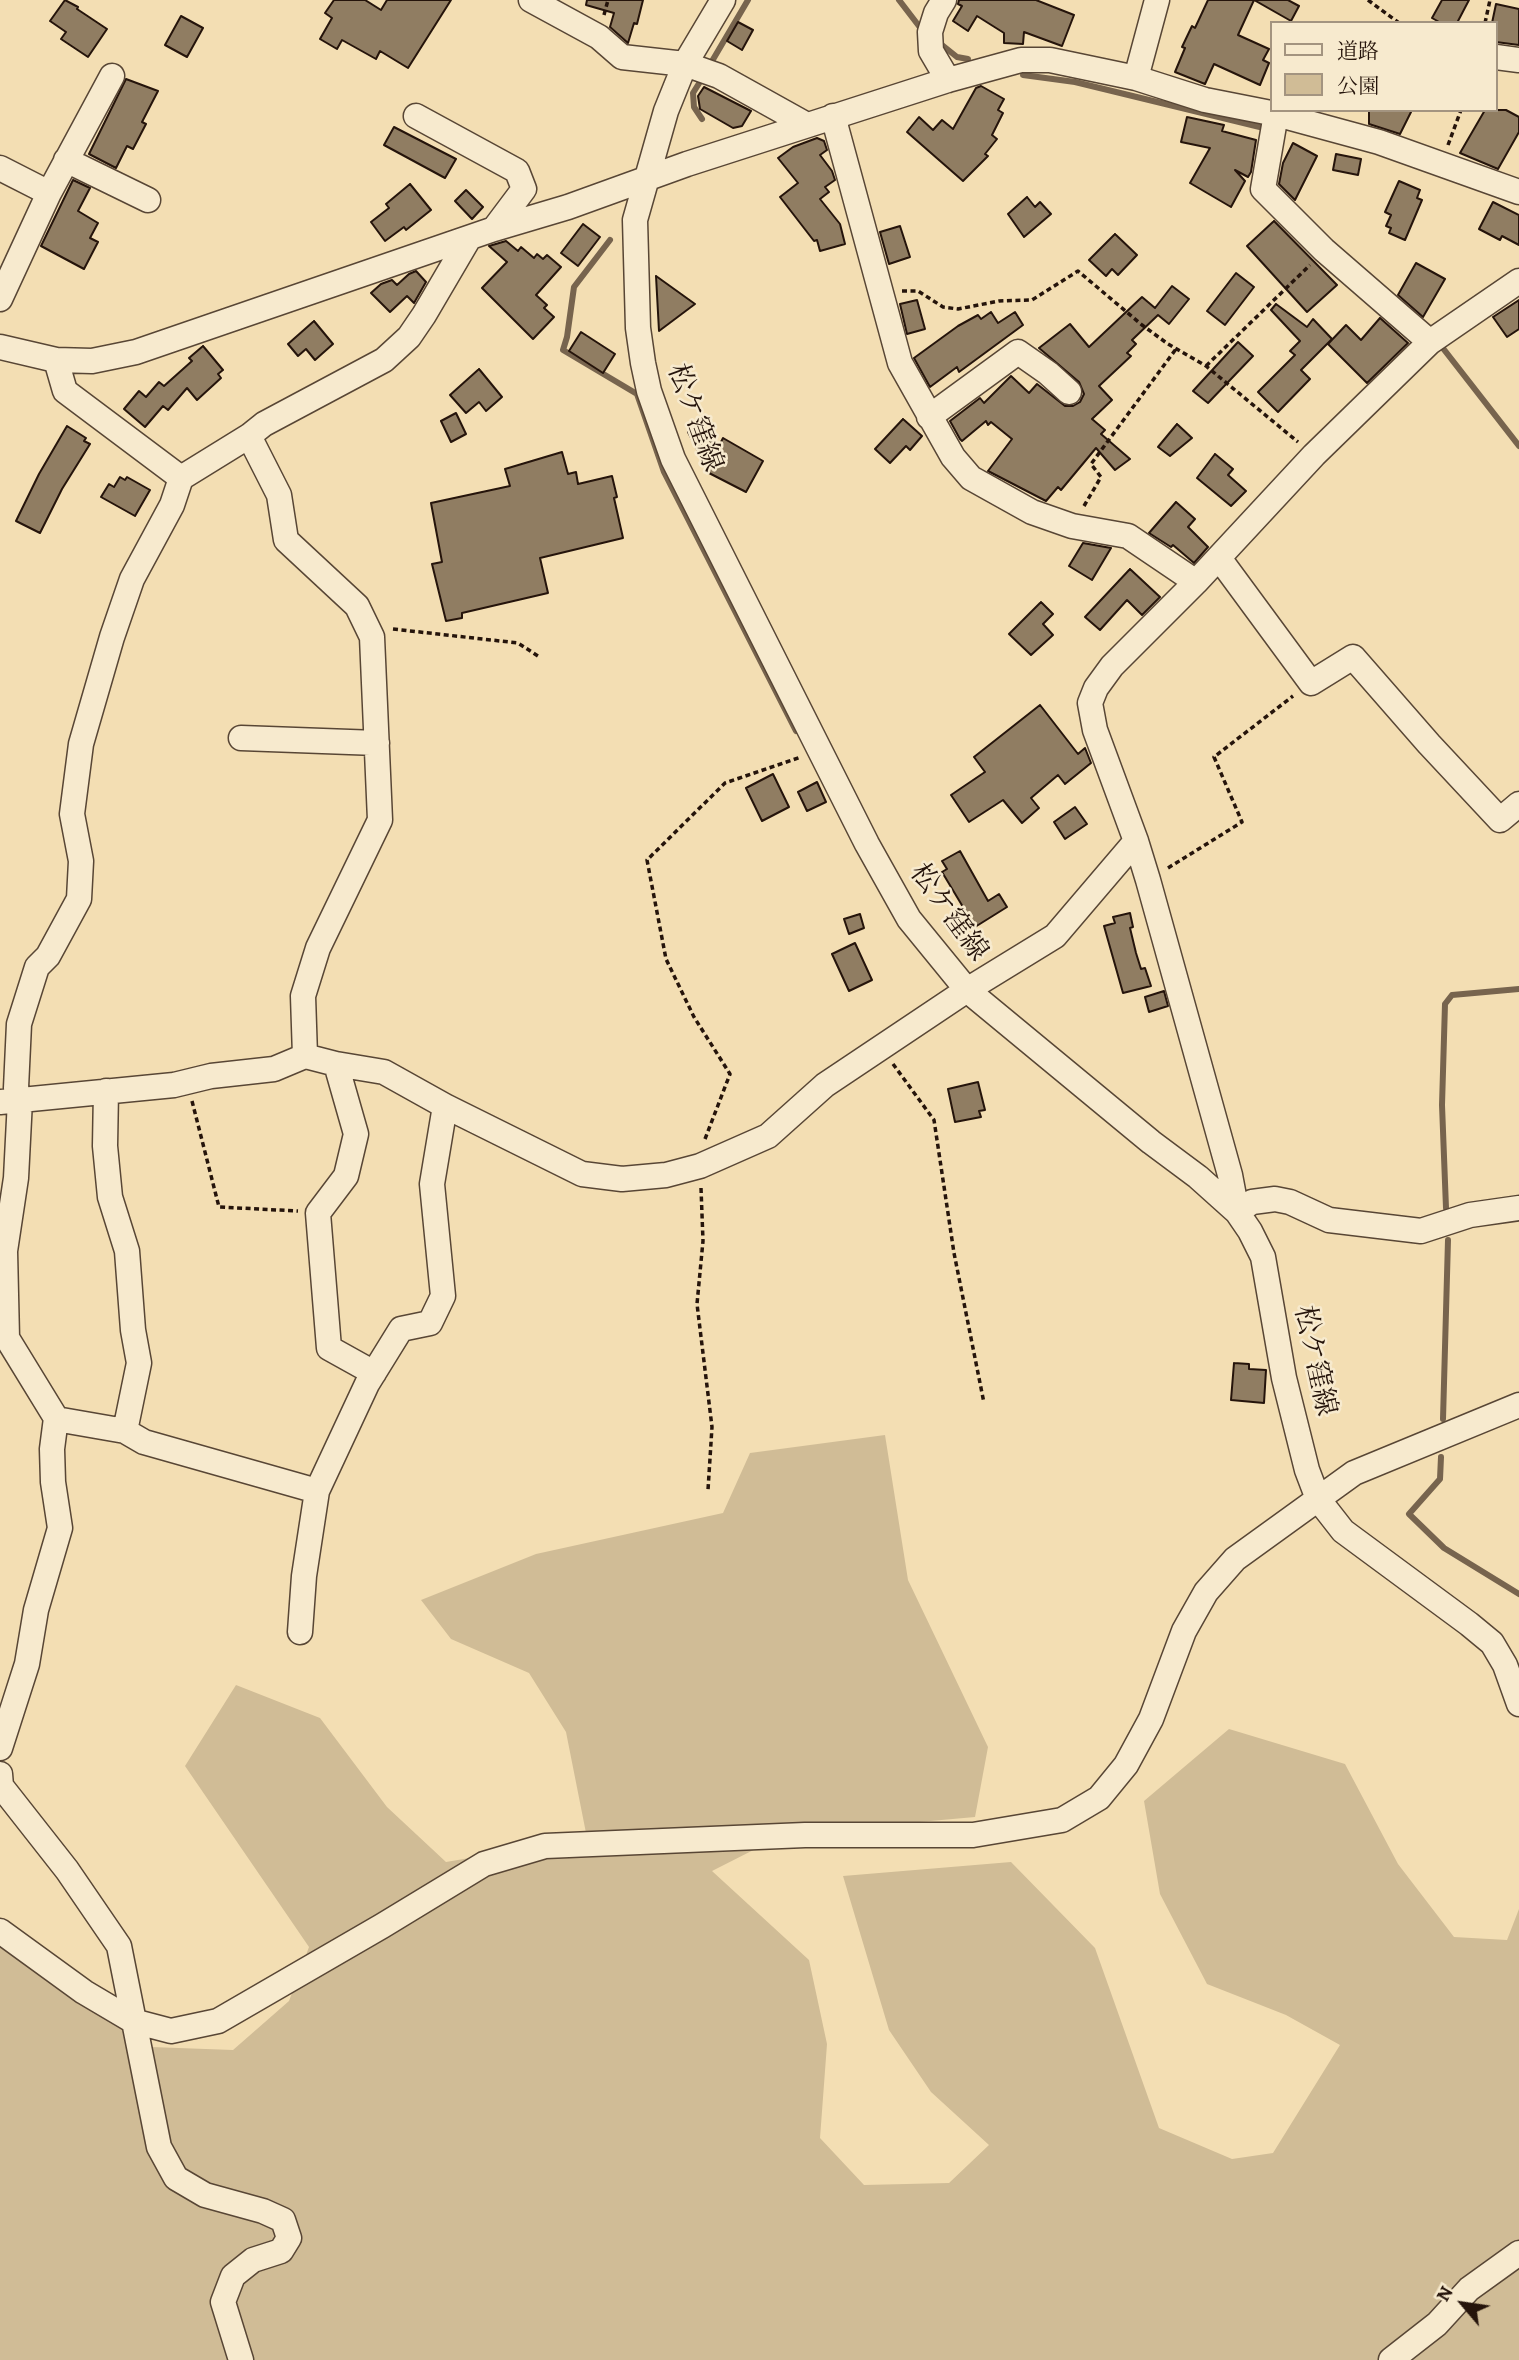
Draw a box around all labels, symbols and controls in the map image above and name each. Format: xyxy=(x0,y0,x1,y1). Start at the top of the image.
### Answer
legend xyxy=(1270,21,1498,112)
text: 道路 xyxy=(1337,37,1379,65)
text: 公園 xyxy=(1337,72,1379,100)
street label: 松ケ窪線 xyxy=(659,360,729,476)
street label: 松ケ窪線 xyxy=(901,858,995,968)
street label: 松ケ窪線 xyxy=(1286,1303,1342,1419)
north arrow xyxy=(1428,2269,1498,2339)
text: N xyxy=(1430,2281,1459,2306)

